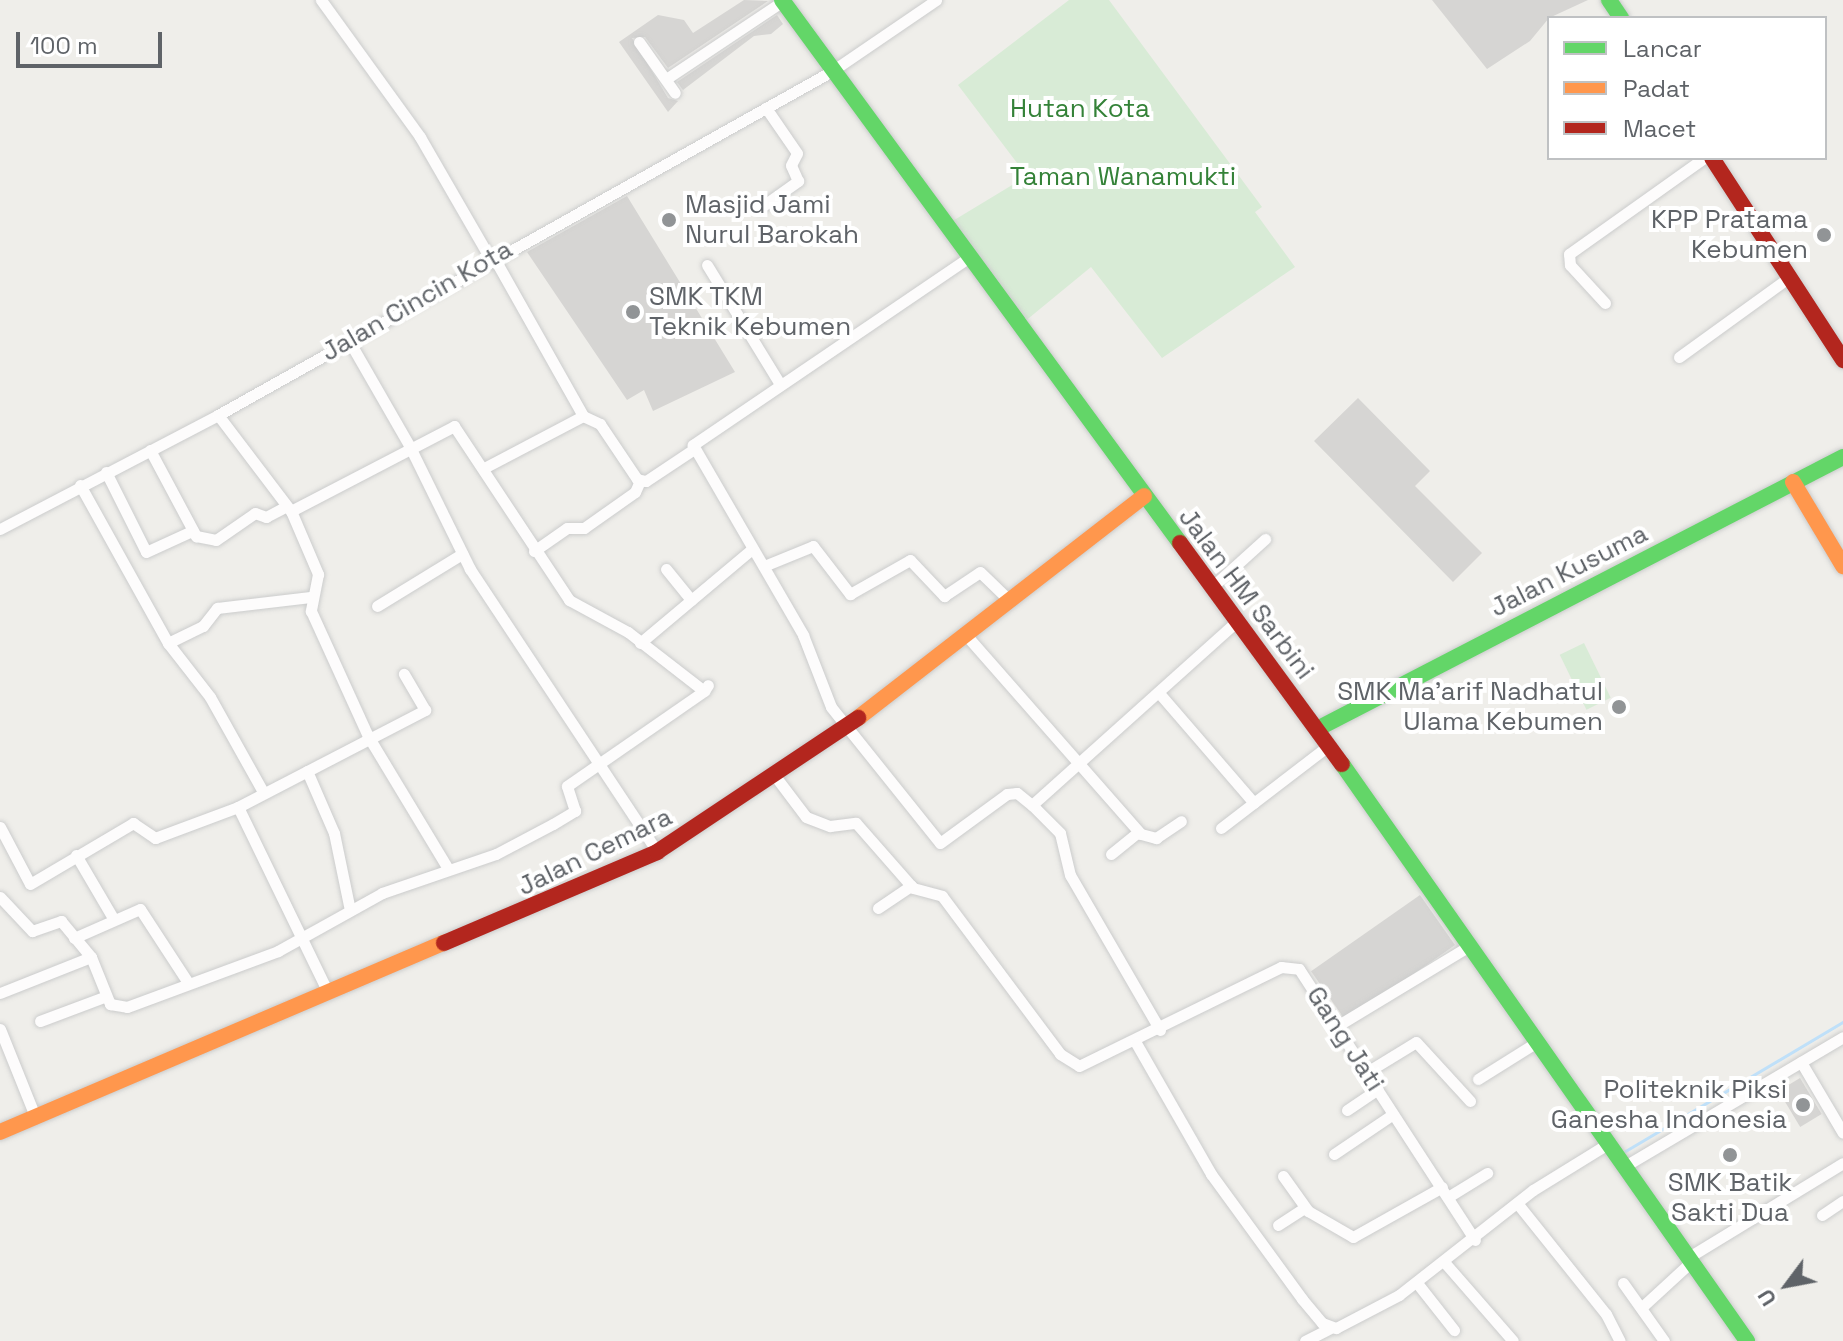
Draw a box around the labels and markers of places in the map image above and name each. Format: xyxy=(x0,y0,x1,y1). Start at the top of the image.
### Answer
place label: Masjid Jami Nurul Barokah xyxy=(685,189,859,250)
place label: KPP Pratama Kebumen xyxy=(1651,204,1808,266)
marker: Masjid Jami Nurul Barokah xyxy=(660,211,678,229)
marker: KPP Pratama Kebumen xyxy=(1815,226,1833,244)
place label: SMK TKM Teknik Kebumen xyxy=(649,281,851,342)
marker: SMK TKM Teknik Kebumen xyxy=(624,303,642,321)
place label: SMK Ma'arif Nadhatul Ulama Kebumen xyxy=(1337,676,1603,738)
marker: SMK Ma'arif Nadhatul Ulama Kebumen xyxy=(1610,698,1628,716)
place label: Politeknik Piksi Ganesha Indonesia xyxy=(1551,1074,1787,1136)
marker: Politeknik Piksi Ganesha Indonesia xyxy=(1794,1096,1812,1114)
marker: SMK Batik Sakti Dua xyxy=(1721,1146,1739,1164)
place label: SMK Batik Sakti Dua xyxy=(1668,1167,1792,1228)

